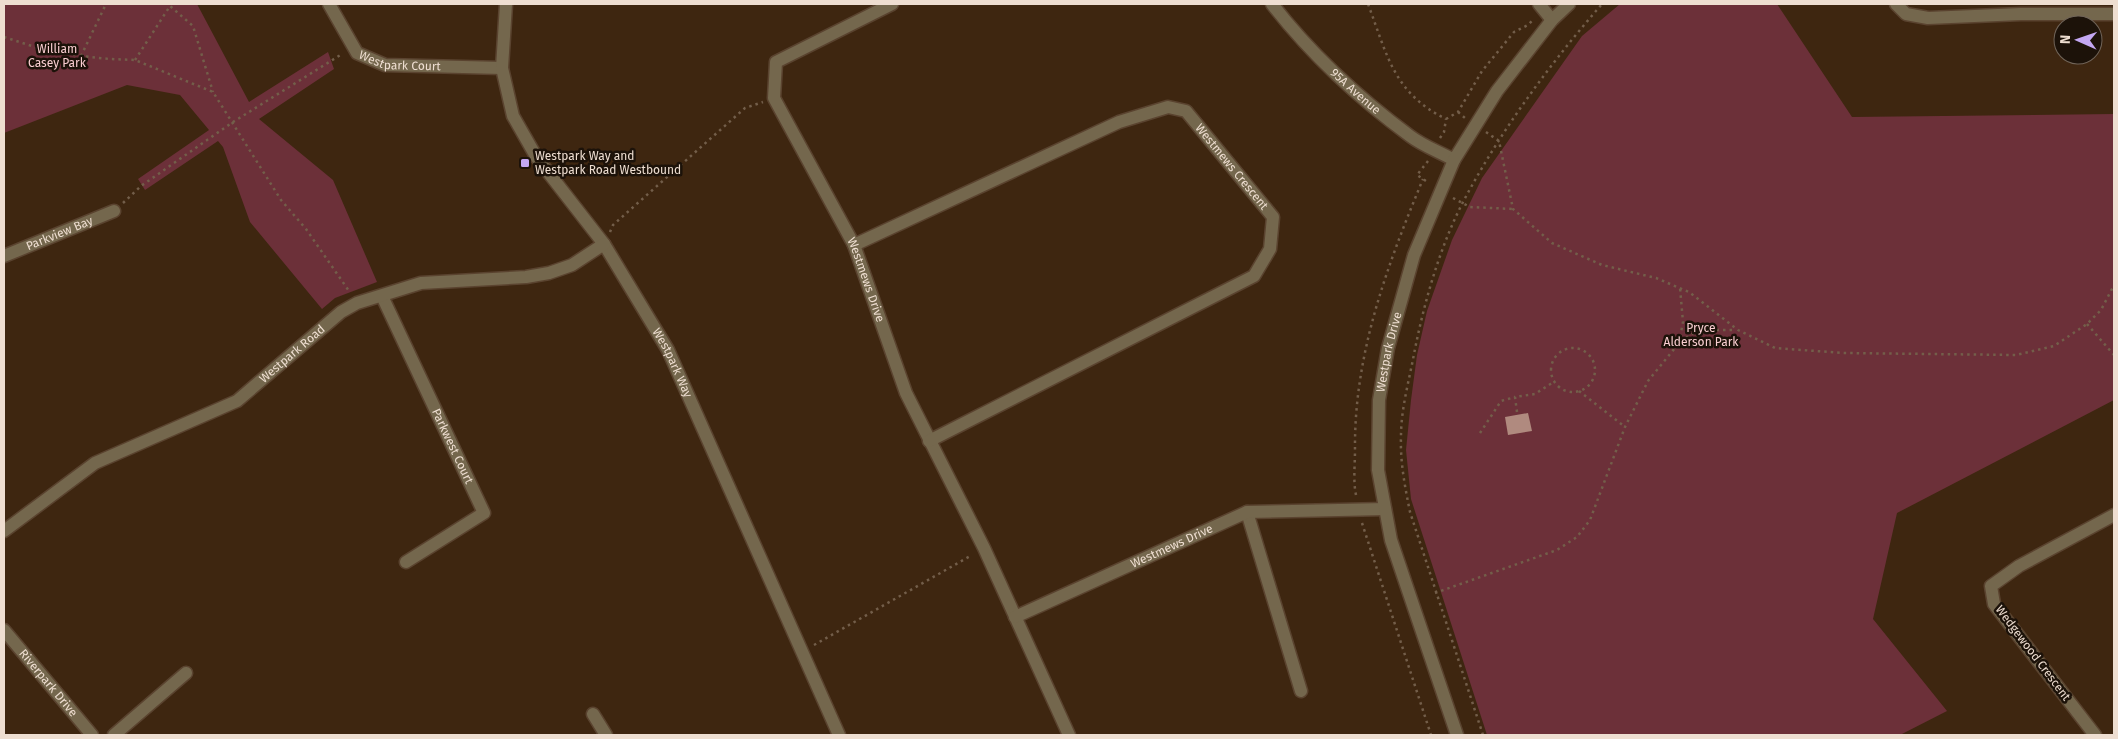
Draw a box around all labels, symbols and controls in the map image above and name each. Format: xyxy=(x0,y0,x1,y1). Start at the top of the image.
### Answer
north arrow xyxy=(2053,15,2103,65)
text: N xyxy=(2057,35,2074,45)
park label: William Casey Park xyxy=(28,42,87,70)
street label: Westpark Court xyxy=(357,48,442,73)
street label: 95A Avenue xyxy=(1327,65,1383,117)
street label: Westmews Crescent xyxy=(1192,121,1272,213)
place label: Westpark Way and Westpark Road Westbound xyxy=(535,149,681,177)
marker: Westpark Way and Westpark Road Westbound xyxy=(519,157,531,169)
street label: Parkview Bay xyxy=(24,213,95,253)
street label: Westmews Drive xyxy=(844,235,888,324)
street label: Westpark Drive xyxy=(1373,310,1405,393)
park label: Pryce Alderson Park xyxy=(1664,321,1739,349)
street label: Westpark Road xyxy=(257,322,328,386)
street label: Westpark Way xyxy=(649,325,695,400)
street label: Parkwest Court xyxy=(429,406,477,487)
street label: Westmews Drive xyxy=(1128,521,1215,571)
street label: Wedgewood Crescent xyxy=(1993,603,2074,704)
street label: Riverpark Drive xyxy=(16,646,80,719)

